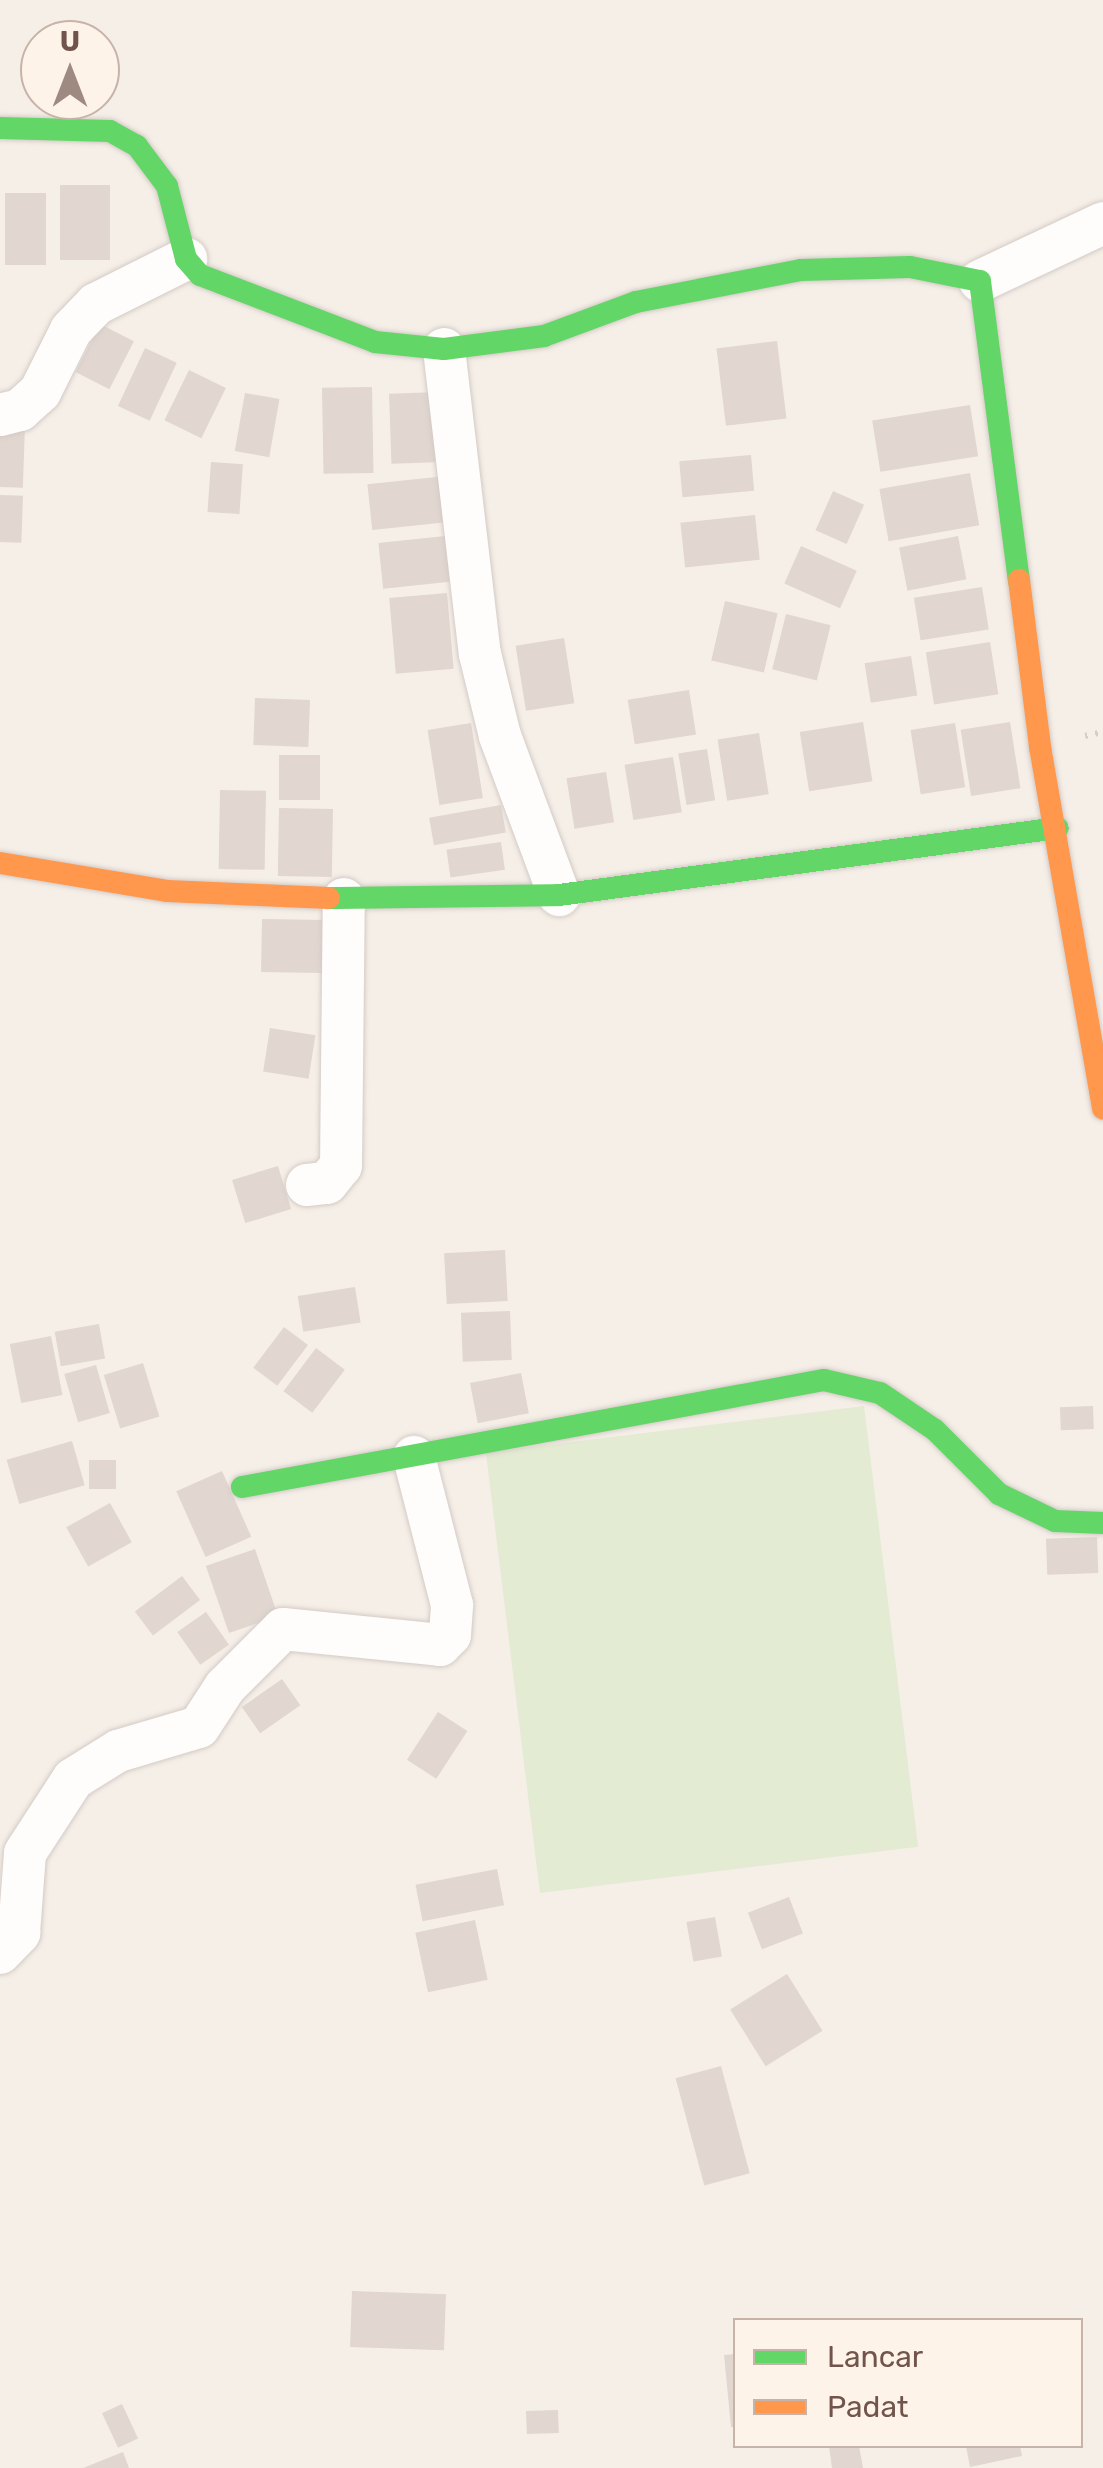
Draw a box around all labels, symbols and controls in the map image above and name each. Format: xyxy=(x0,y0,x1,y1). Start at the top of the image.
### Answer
north arrow xyxy=(20,20,120,120)
text: U xyxy=(60,25,80,58)
legend xyxy=(733,2318,1083,2448)
text: Lancar xyxy=(827,2339,923,2375)
text: Padat xyxy=(827,2389,909,2425)

